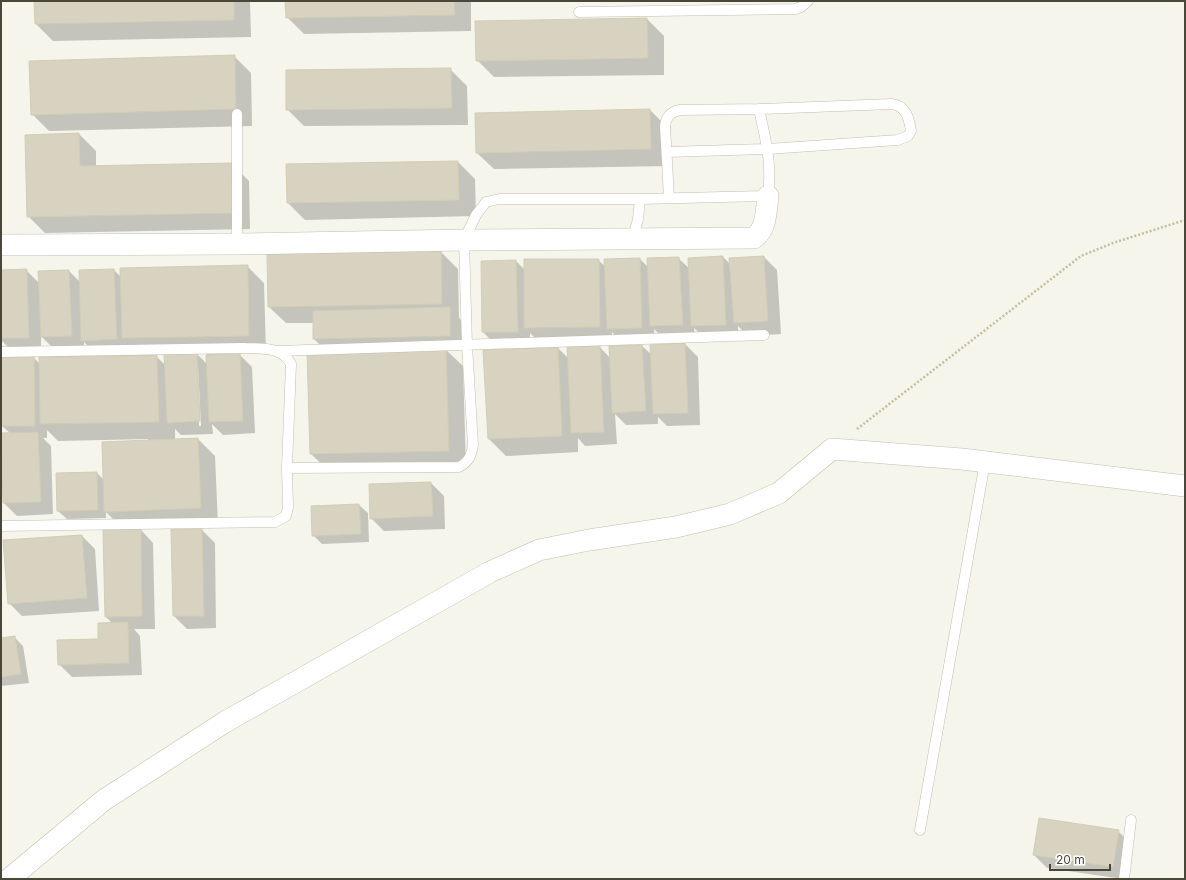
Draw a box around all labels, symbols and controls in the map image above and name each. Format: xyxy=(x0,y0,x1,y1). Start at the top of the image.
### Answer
scale bar xyxy=(1050,846,1110,872)
text: 20 m xyxy=(1056,852,1085,867)

